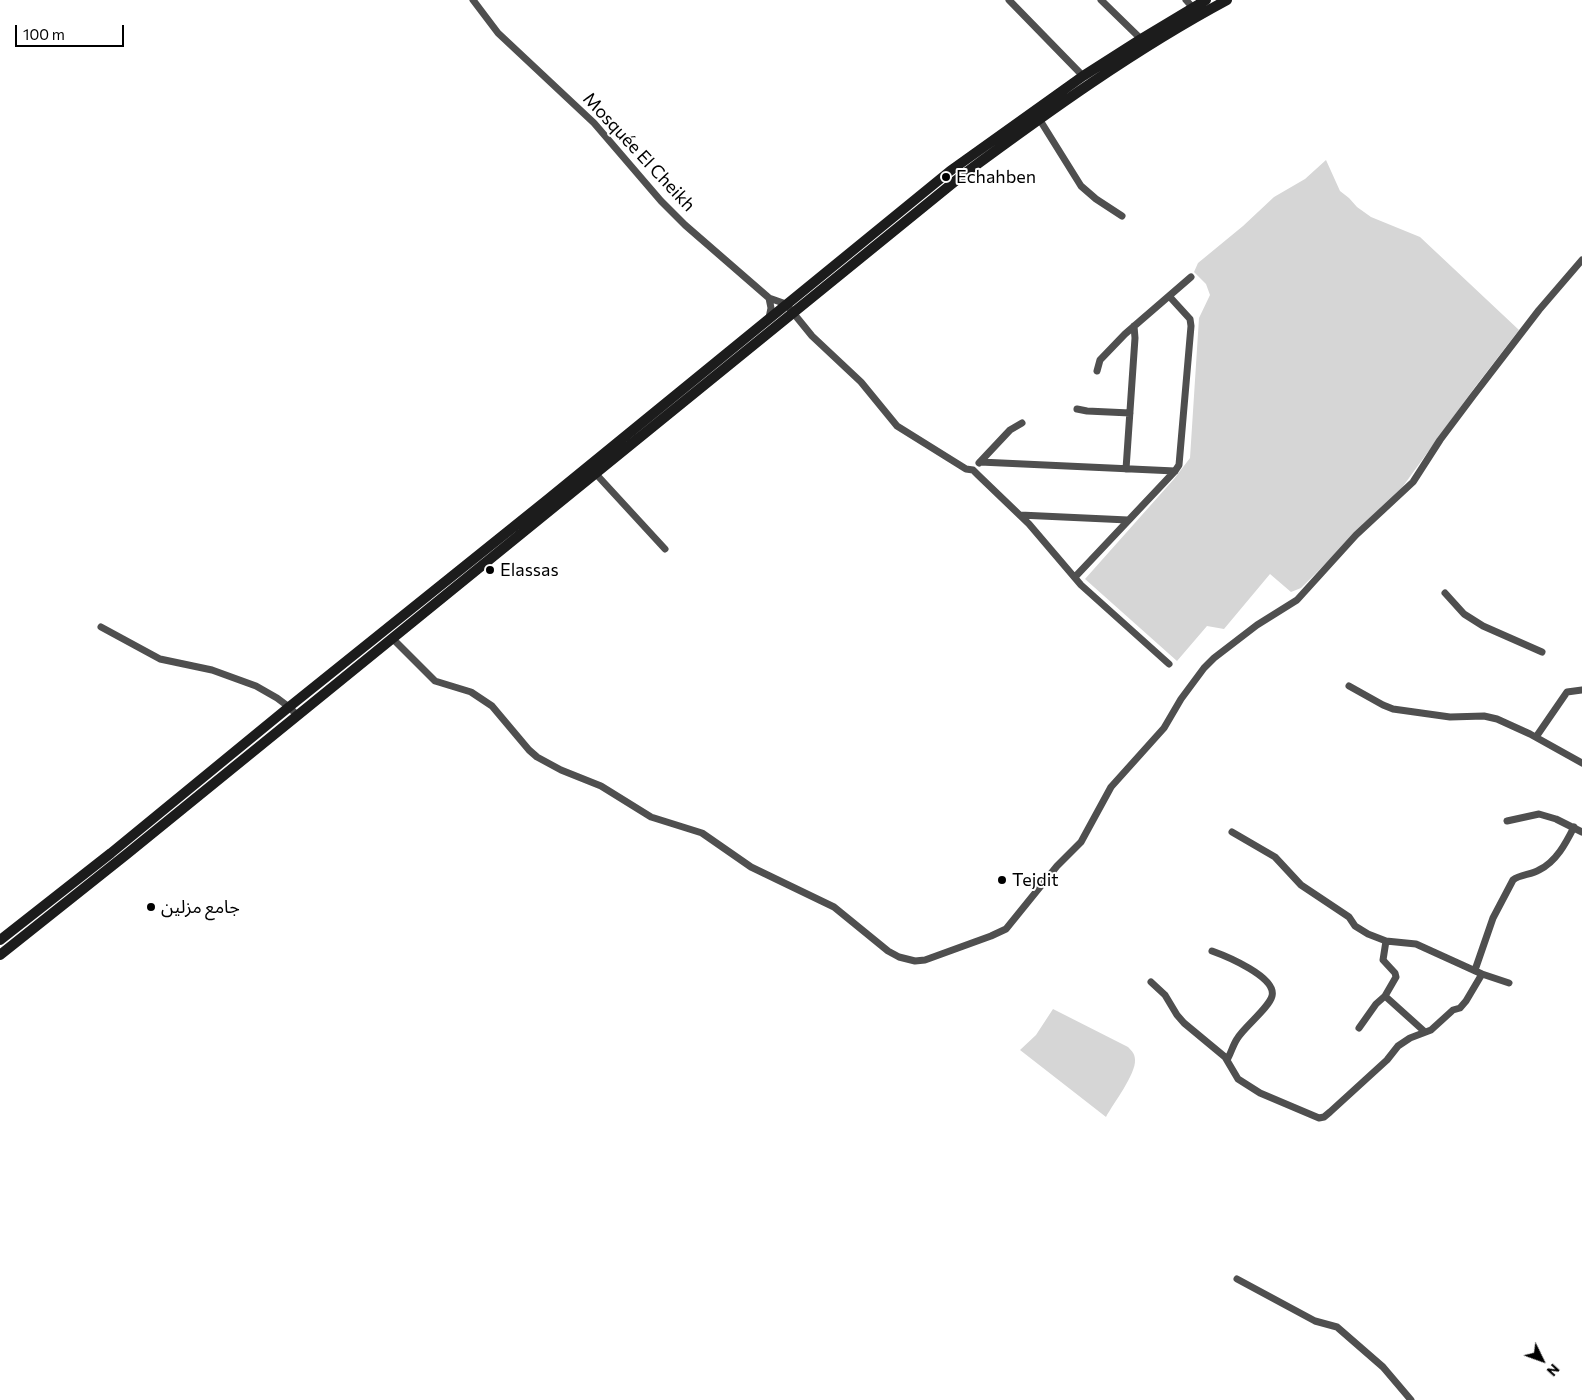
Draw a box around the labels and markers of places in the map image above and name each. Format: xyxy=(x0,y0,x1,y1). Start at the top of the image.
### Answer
place label: Echahben xyxy=(956,166,1036,188)
marker: Echahben xyxy=(940,171,952,183)
place label: Elassas xyxy=(500,559,559,581)
marker: Elassas xyxy=(484,564,496,576)
place label: Tejdit xyxy=(1012,869,1059,891)
marker: Tejdit xyxy=(996,874,1008,886)
place label: جامع مزلين xyxy=(161,896,240,918)
marker: جامع مزلين xyxy=(145,901,157,913)

